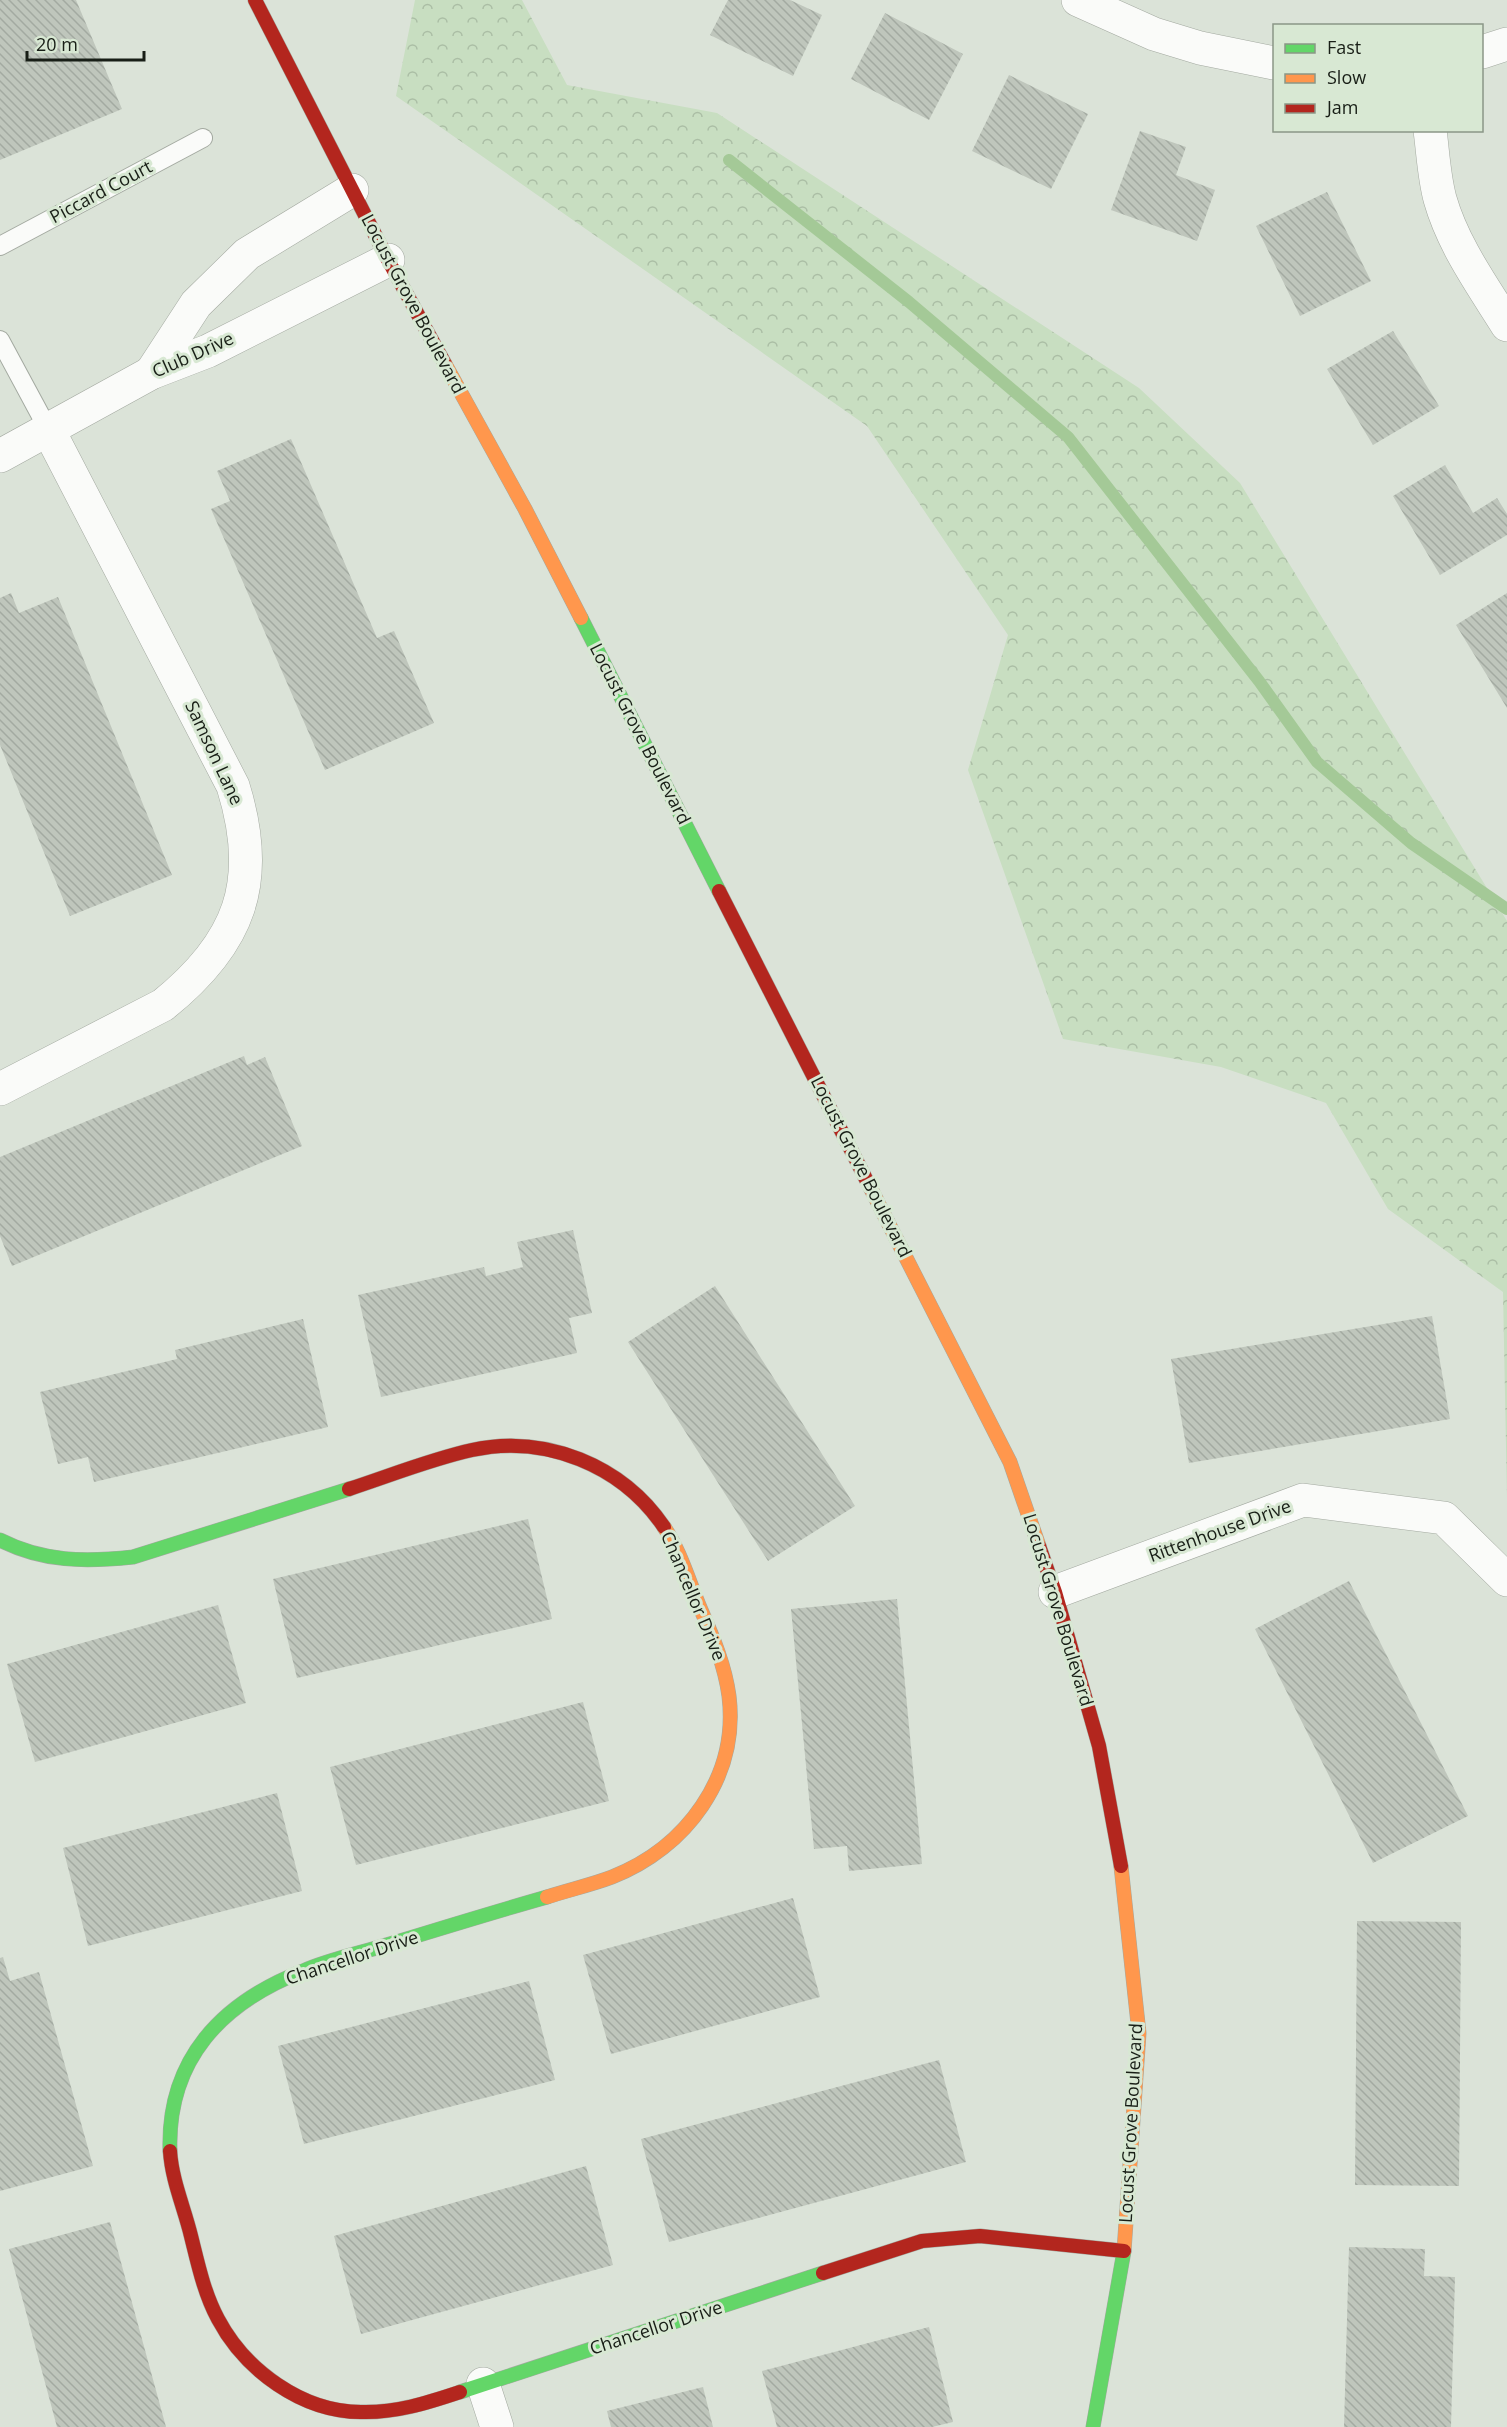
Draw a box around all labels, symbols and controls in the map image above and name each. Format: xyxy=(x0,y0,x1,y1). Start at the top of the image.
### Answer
scale bar xyxy=(27,24,144,62)
legend xyxy=(1273,24,1483,132)
text: 20 m xyxy=(36,32,78,56)
text: Fast xyxy=(1327,35,1361,59)
text: Slow xyxy=(1327,65,1366,89)
text: Jam xyxy=(1325,95,1359,119)
street label: Piccard Court xyxy=(45,154,156,228)
street label: Locust Grove Boulevard xyxy=(356,210,471,398)
street label: Club Drive xyxy=(148,325,237,383)
street label: Locust Grove Boulevard xyxy=(585,639,697,828)
street label: Samson Lane xyxy=(180,697,249,808)
street label: Locust Grove Boulevard xyxy=(806,1072,918,1261)
street label: Rittenhouse Drive xyxy=(1145,1493,1294,1567)
street label: Locust Grove Boulevard xyxy=(1018,1511,1100,1709)
street label: Chancellor Drive xyxy=(656,1527,732,1664)
street label: Chancellor Drive xyxy=(282,1924,421,1990)
street label: Locust Grove Boulevard xyxy=(1113,2022,1147,2223)
street label: Chancellor Drive xyxy=(586,2294,725,2360)

